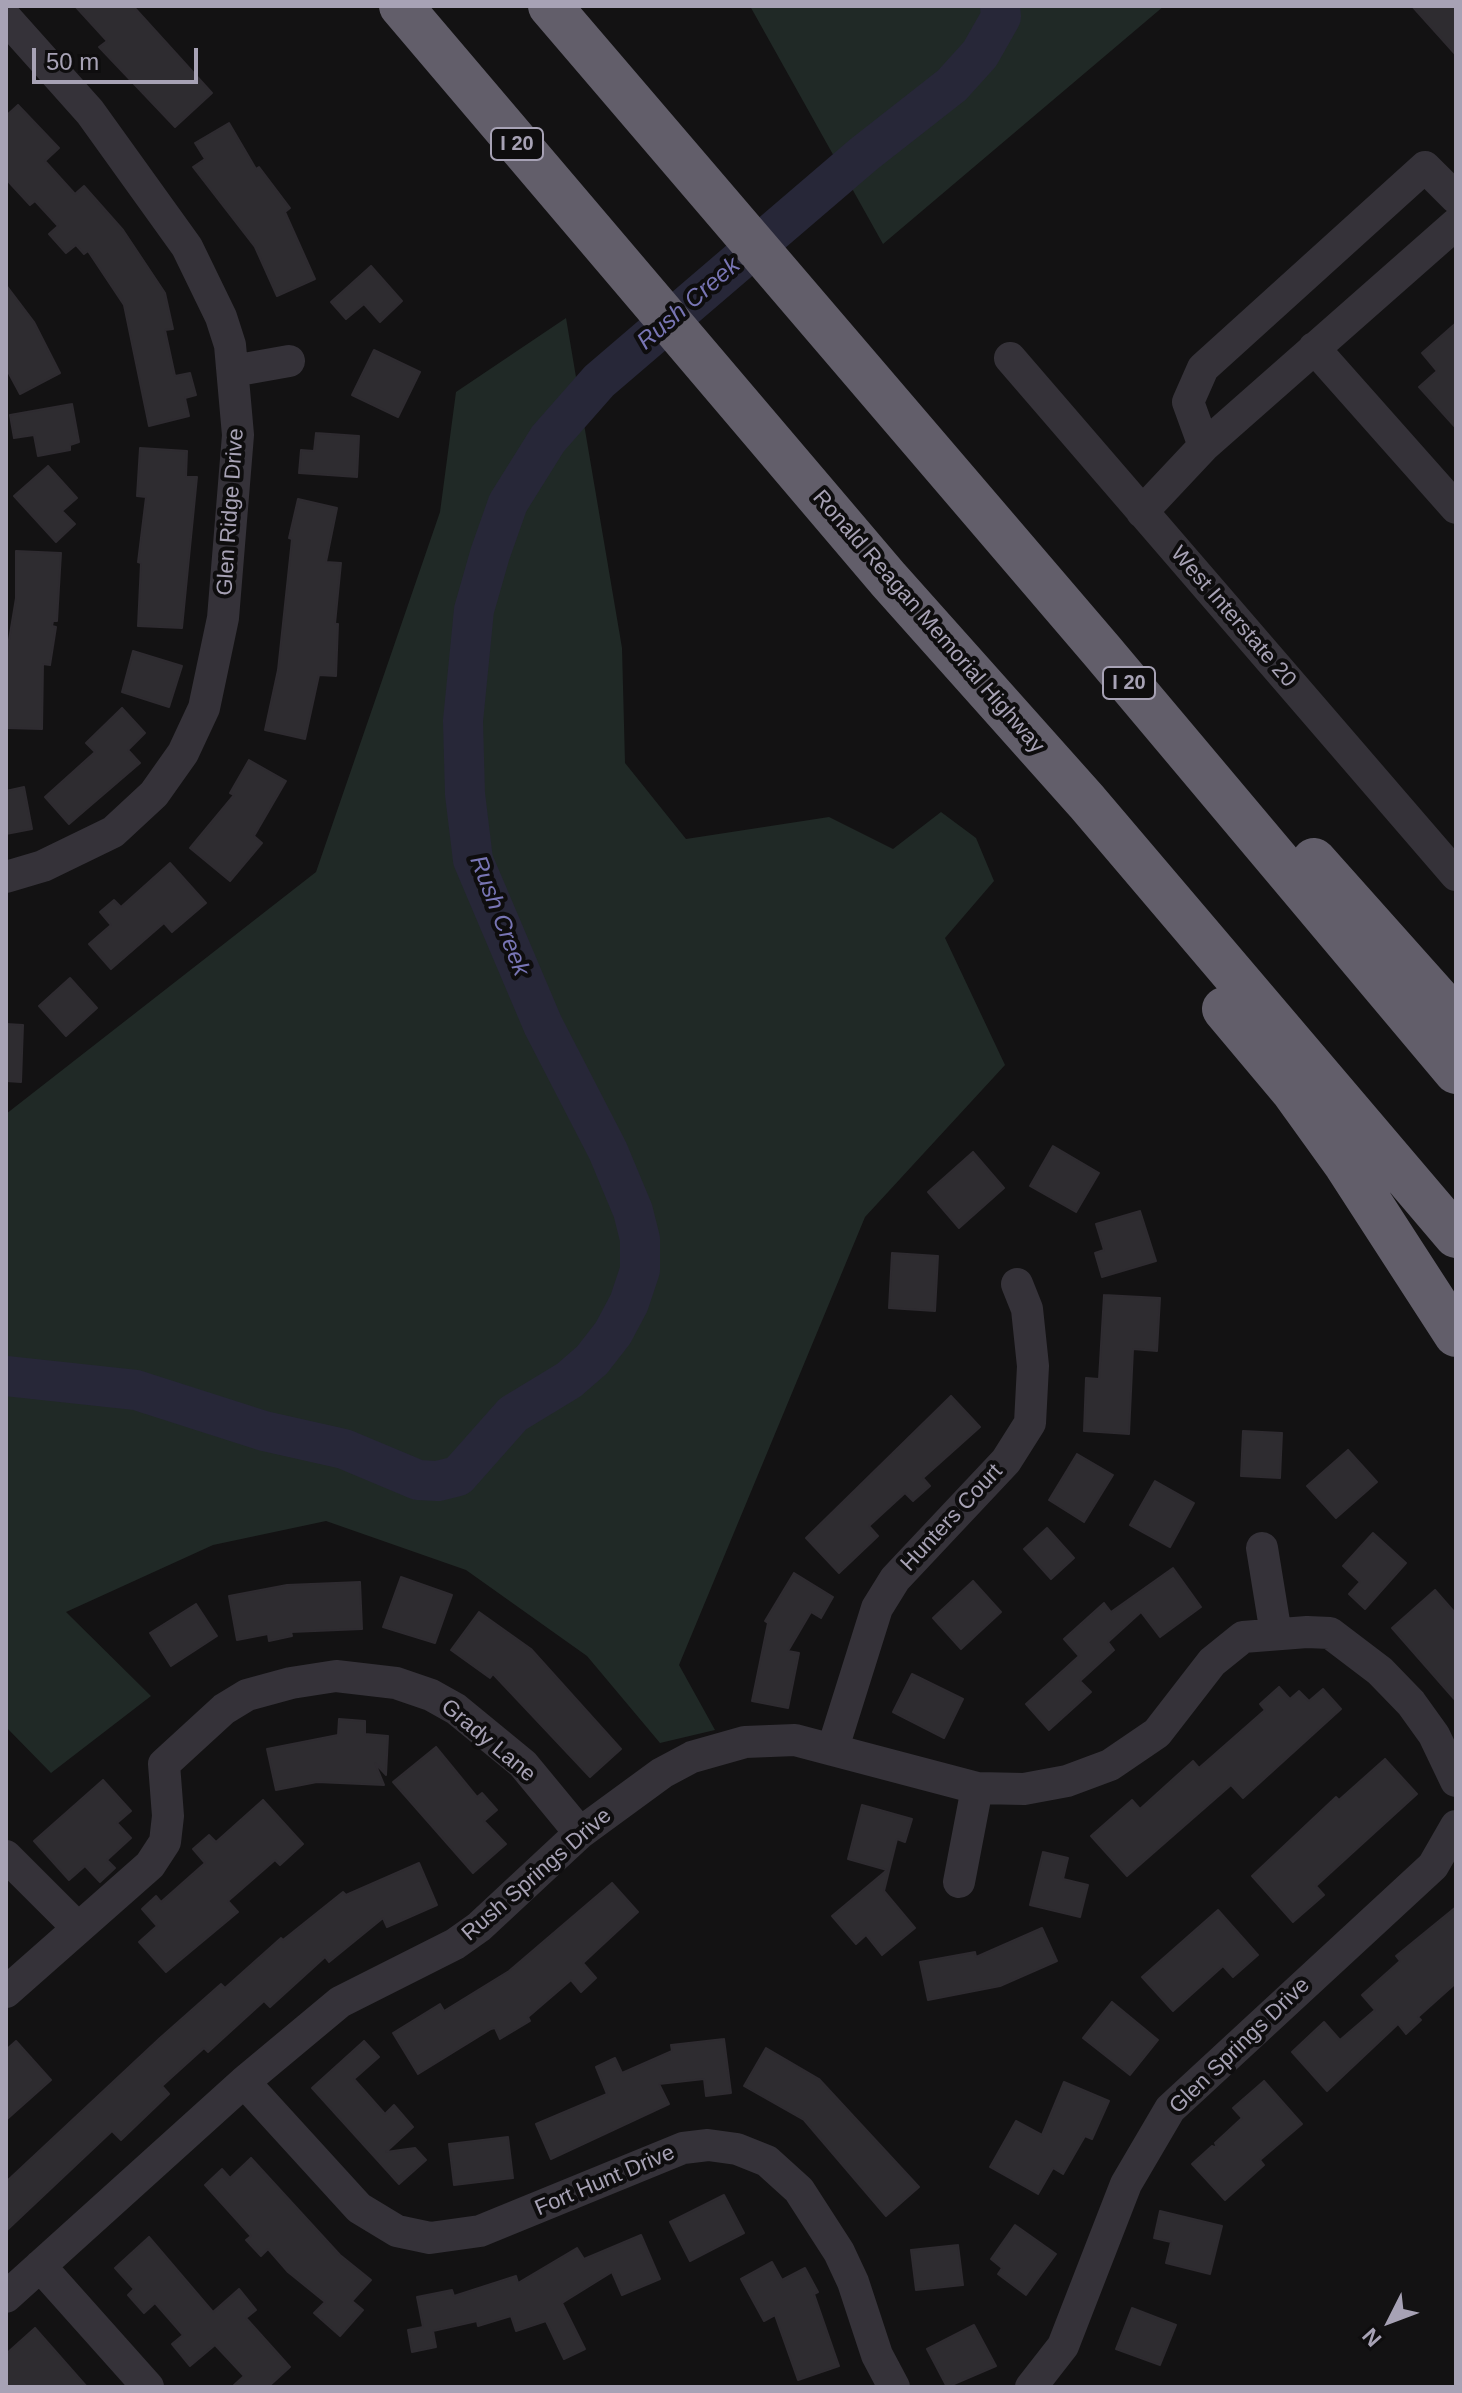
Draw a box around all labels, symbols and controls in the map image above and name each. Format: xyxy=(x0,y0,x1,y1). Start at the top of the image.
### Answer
scale bar xyxy=(36,32,202,82)
text: 50 m xyxy=(46,48,99,75)
road number: I 20 xyxy=(491,128,543,160)
water label: Rush Creek xyxy=(632,252,746,356)
street label: Glen Ridge Drive xyxy=(212,428,250,596)
street label: Ronald Reagan Memorial Highway xyxy=(807,485,1049,759)
street label: West Interstate 20 xyxy=(1165,541,1301,693)
road number: I 20 xyxy=(1103,667,1155,699)
water label: Rush Creek xyxy=(463,852,535,980)
street label: Hunters Court xyxy=(896,1459,1008,1577)
street label: Grady Lane xyxy=(435,1694,541,1788)
street label: Rush Springs Drive xyxy=(457,1803,617,1947)
street label: Glen Springs Drive xyxy=(1164,1972,1316,2120)
street label: Fort Hunt Drive xyxy=(531,2140,679,2222)
north arrow xyxy=(1350,2281,1430,2361)
text: N xyxy=(1357,2323,1386,2352)

